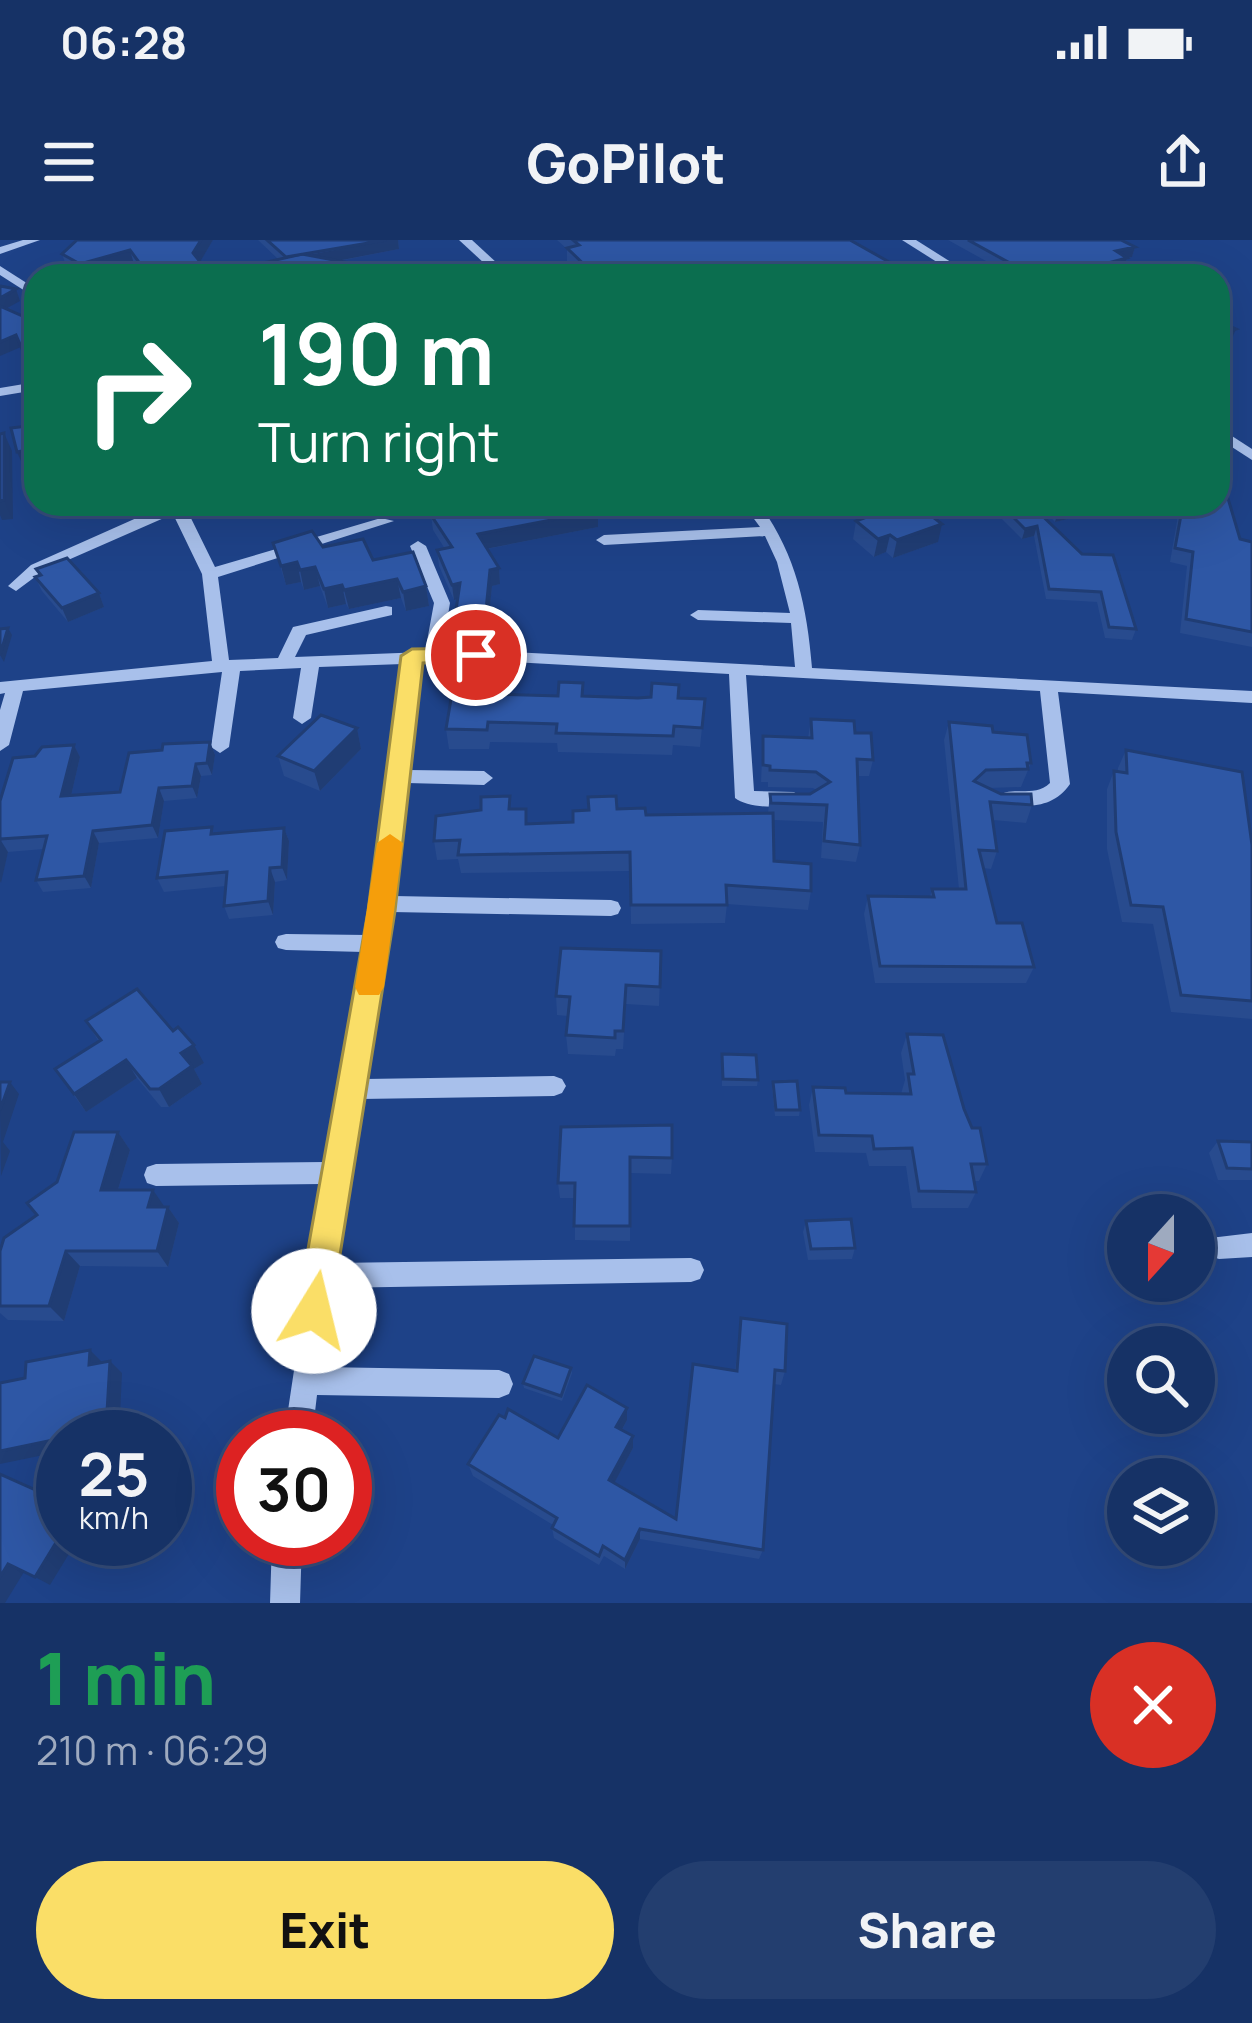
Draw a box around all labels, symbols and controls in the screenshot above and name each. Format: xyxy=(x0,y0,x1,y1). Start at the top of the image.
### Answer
text: 06:28 xyxy=(60,11,187,73)
text: GoPilot xyxy=(527,125,725,199)
icon: menu xyxy=(36,129,102,195)
icon: share xyxy=(1150,129,1216,195)
text: 190 m xyxy=(258,295,495,410)
icon: right xyxy=(60,312,216,468)
text: Turn right xyxy=(258,404,500,478)
pin xyxy=(425,604,527,706)
icon: arrive xyxy=(443,622,509,688)
north arrow xyxy=(1107,1194,1215,1302)
map controls xyxy=(1107,1194,1215,1566)
position arrow xyxy=(251,1248,377,1374)
button: search xyxy=(1107,1326,1215,1434)
speed limit sign: 30 xyxy=(216,1410,372,1566)
text: 25 xyxy=(79,1432,149,1514)
button: layers xyxy=(1107,1458,1215,1566)
text: km/h xyxy=(79,1497,149,1538)
text: 1 min xyxy=(36,1628,216,1727)
button: close xyxy=(1090,1642,1216,1768)
text: 210 m · 06:29 xyxy=(36,1723,269,1777)
button: Exit xyxy=(36,1861,614,1999)
button: Share xyxy=(638,1861,1216,1999)

